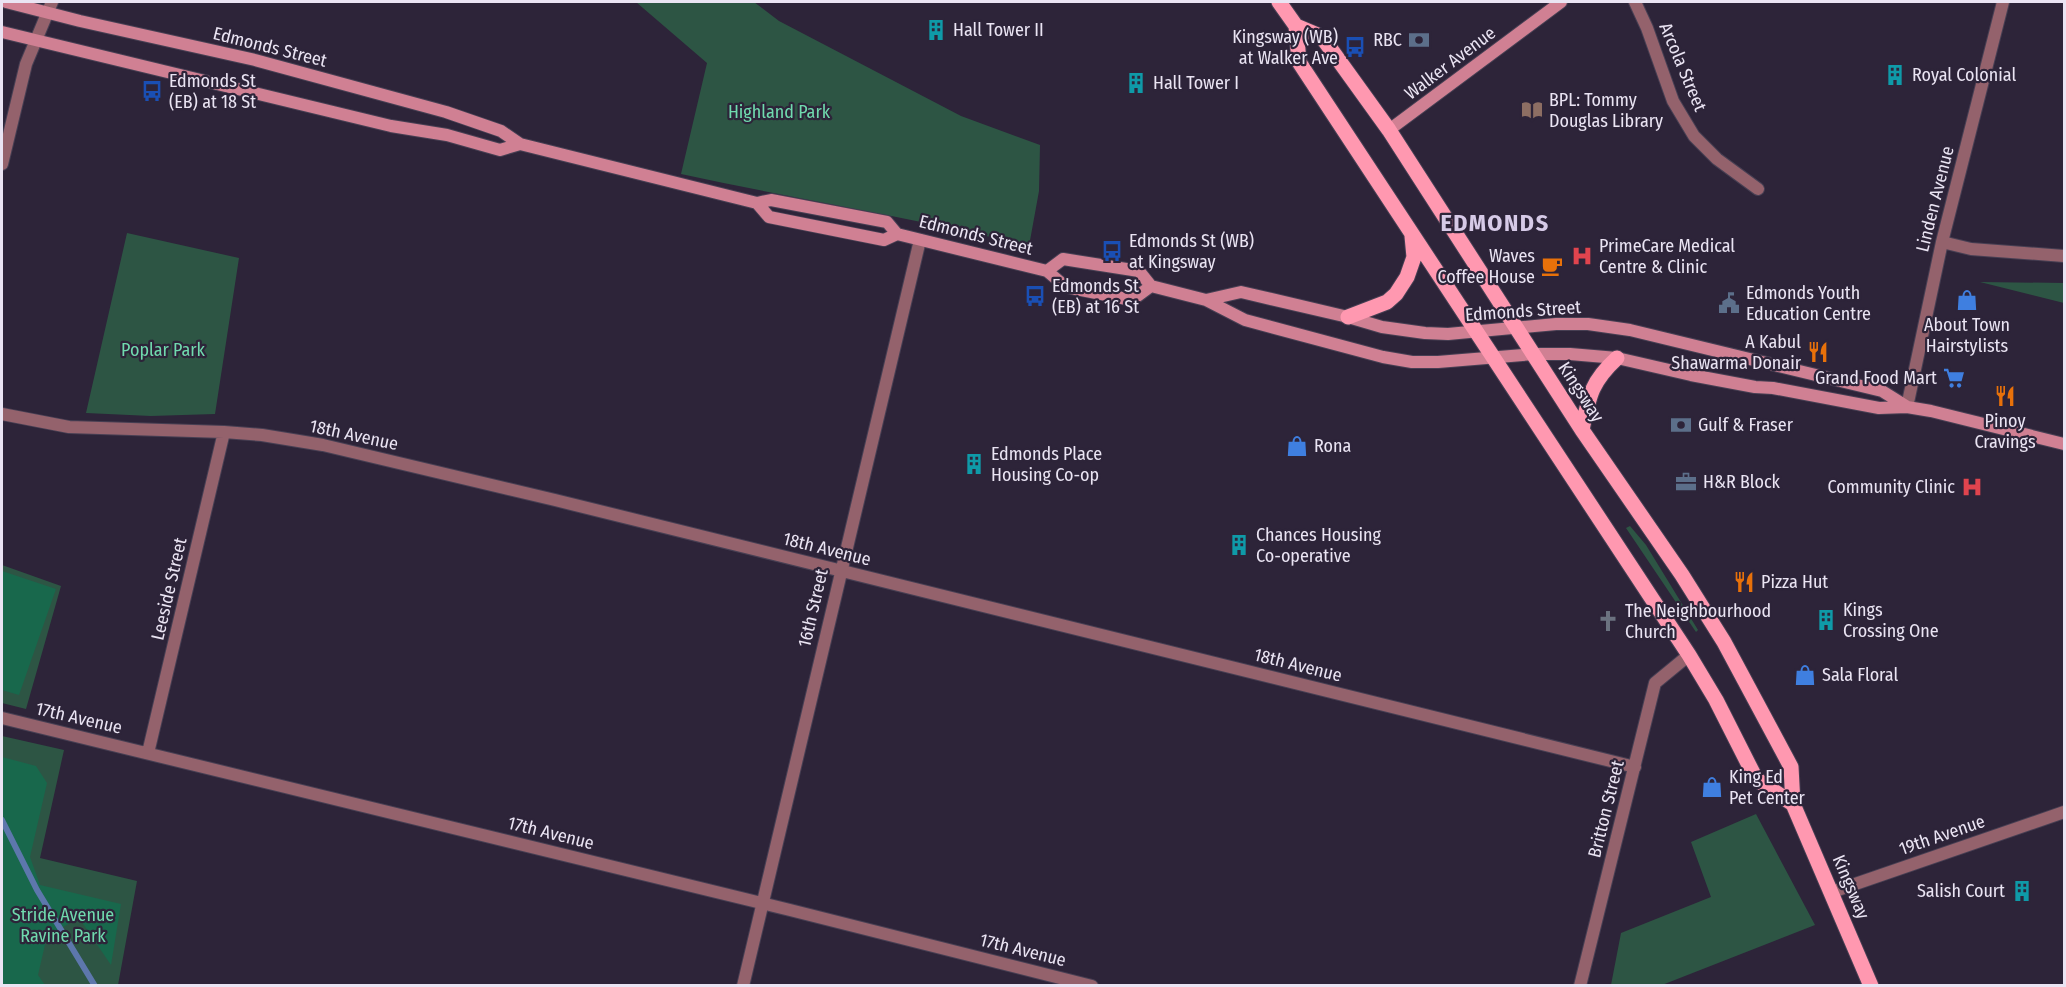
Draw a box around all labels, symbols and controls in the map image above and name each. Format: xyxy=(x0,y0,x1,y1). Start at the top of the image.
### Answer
building icon: Hall Tower II xyxy=(924,18,948,42)
place label: Hall Tower II xyxy=(953,19,1044,41)
street label: Arcola Street xyxy=(1654,19,1712,115)
street label: Edmonds Street xyxy=(211,22,329,72)
street label: Walker Avenue xyxy=(1400,22,1500,104)
place label: Kingsway (WB) at Walker Ave xyxy=(1232,26,1338,69)
bank icon: RBC xyxy=(1407,28,1431,52)
place label: RBC xyxy=(1373,29,1402,51)
bus stop icon: Kingsway (WB) at Walker Ave xyxy=(1343,35,1367,59)
building icon: Royal Colonial xyxy=(1883,63,1907,87)
place label: Royal Colonial xyxy=(1912,64,2016,86)
place label: Edmonds St (EB) at 18 St xyxy=(169,70,256,113)
building icon: Hall Tower I xyxy=(1124,71,1148,95)
place label: Hall Tower I xyxy=(1153,72,1239,94)
bus stop icon: Edmonds St (EB) at 18 St xyxy=(140,79,164,103)
place label: BPL: Tommy Douglas Library xyxy=(1549,89,1663,132)
library icon: BPL: Tommy Douglas Library xyxy=(1520,98,1544,122)
park label: Highland Park xyxy=(728,101,831,123)
street label: Linden Avenue xyxy=(1911,144,1959,254)
district label: EDMONDS xyxy=(1440,209,1550,237)
street label: Edmonds Street xyxy=(917,210,1035,260)
place label: Edmonds St (WB) at Kingsway xyxy=(1129,230,1254,273)
place label: PrimeCare Medical Centre & Clinic xyxy=(1599,235,1735,278)
bus stop icon: Edmonds St (WB) at Kingsway xyxy=(1100,239,1124,263)
hospital icon: PrimeCare Medical Centre & Clinic xyxy=(1570,244,1594,268)
place label: Waves Coffee House xyxy=(1438,245,1535,288)
cafe icon: Waves Coffee House xyxy=(1540,254,1564,278)
place label: Edmonds St (EB) at 16 St xyxy=(1052,275,1139,318)
place label: Edmonds Youth Education Centre xyxy=(1746,282,1871,325)
bus stop icon: Edmonds St (EB) at 16 St xyxy=(1023,284,1047,308)
shop icon: About Town Hairstylists xyxy=(1955,288,1979,312)
public building icon: Edmonds Youth Education Centre xyxy=(1717,291,1741,315)
street label: Edmonds Street xyxy=(1464,296,1582,326)
place label: About Town Hairstylists xyxy=(1924,314,2010,357)
place label: A Kabul Shawarma Donair xyxy=(1671,331,1802,374)
park label: Poplar Park xyxy=(121,339,206,361)
restaurant icon: A Kabul Shawarma Donair xyxy=(1806,340,1830,364)
street label: Kingsway xyxy=(1553,358,1609,426)
supermarket icon: Grand Food Mart xyxy=(1942,366,1966,390)
place label: Grand Food Mart xyxy=(1815,367,1937,389)
restaurant icon: Pinoy Cravings xyxy=(1993,384,2017,408)
place label: Pinoy Cravings xyxy=(1974,410,2036,453)
bank icon: Gulf & Fraser xyxy=(1669,413,1693,437)
place label: Gulf & Fraser xyxy=(1698,414,1794,436)
street label: 18th Avenue xyxy=(308,415,400,455)
shop icon: Rona xyxy=(1285,434,1309,458)
place label: Rona xyxy=(1314,435,1351,457)
place label: Edmonds Place Housing Co-op xyxy=(991,443,1102,486)
building icon: Edmonds Place Housing Co-op xyxy=(962,452,986,476)
office icon: H&R Block xyxy=(1674,470,1698,494)
place label: H&R Block xyxy=(1703,471,1781,493)
hospital icon: Community Clinic xyxy=(1960,475,1984,499)
place label: Community Clinic xyxy=(1828,476,1955,498)
place label: Chances Housing Co-operative xyxy=(1256,524,1381,567)
street label: 18th Avenue xyxy=(781,527,873,571)
building icon: Chances Housing Co-operative xyxy=(1227,533,1251,557)
street label: Leeside Street xyxy=(147,535,192,642)
street label: 16th Street xyxy=(793,567,833,649)
restaurant icon: Pizza Hut xyxy=(1732,570,1756,594)
place label: Pizza Hut xyxy=(1761,571,1828,593)
place label: Kings Crossing One xyxy=(1843,599,1939,642)
place label: The Neighbourhood Church xyxy=(1625,600,1771,643)
building icon: Kings Crossing One xyxy=(1814,608,1838,632)
church icon: The Neighbourhood Church xyxy=(1596,609,1620,633)
street label: 18th Avenue xyxy=(1252,643,1344,687)
shop icon: Sala Floral xyxy=(1793,663,1817,687)
place label: Sala Floral xyxy=(1822,664,1898,686)
street label: 17th Avenue xyxy=(34,697,124,739)
street label: Britton Street xyxy=(1583,758,1629,860)
place label: King Ed Pet Center xyxy=(1729,766,1806,809)
shop icon: King Ed Pet Center xyxy=(1700,775,1724,799)
street label: 19th Avenue xyxy=(1896,810,1988,860)
street label: 17th Avenue xyxy=(506,812,596,854)
street label: Kingsway xyxy=(1828,852,1874,922)
building icon: Salish Court xyxy=(2010,879,2034,903)
place label: Salish Court xyxy=(1917,880,2005,902)
park label: Stride Avenue Ravine Park xyxy=(12,904,114,947)
street label: 17th Avenue xyxy=(978,929,1068,971)

